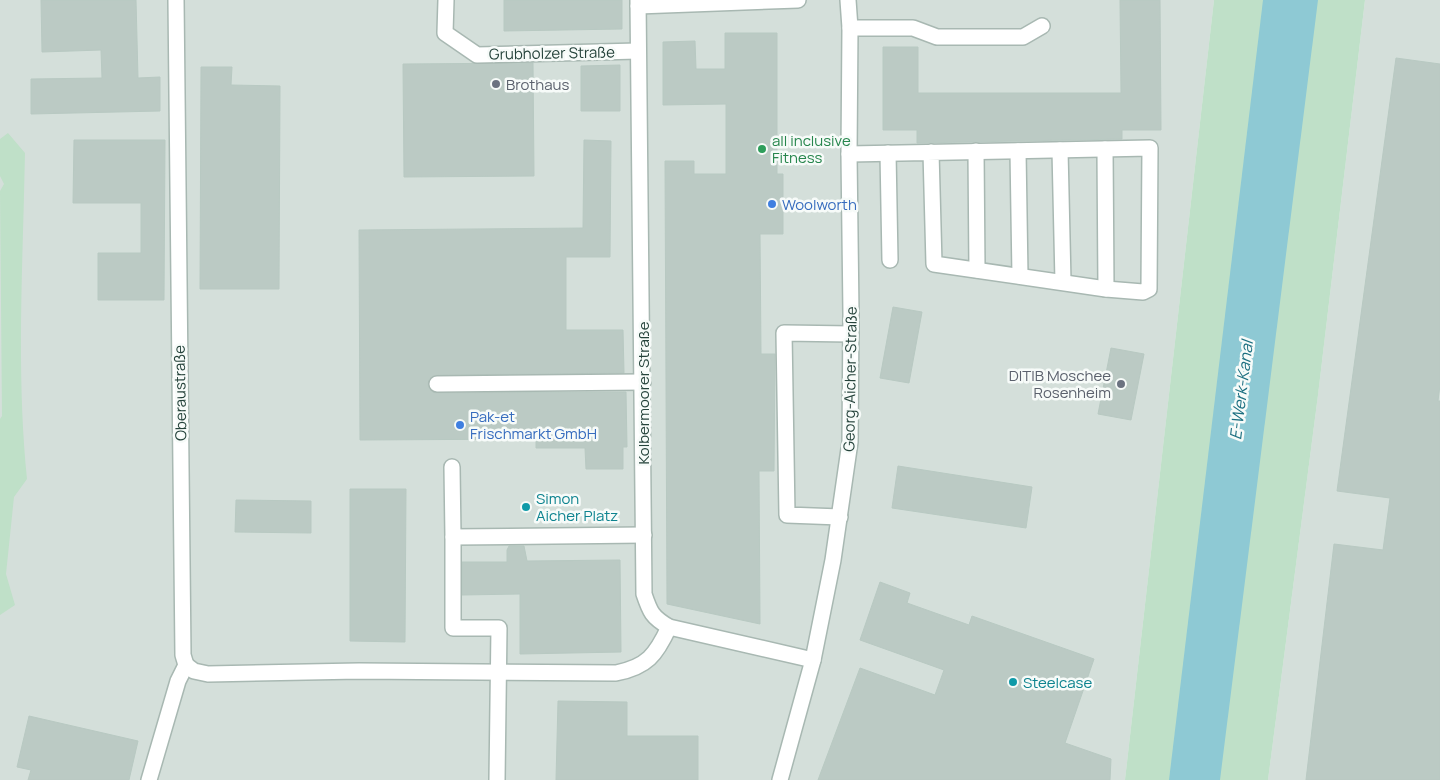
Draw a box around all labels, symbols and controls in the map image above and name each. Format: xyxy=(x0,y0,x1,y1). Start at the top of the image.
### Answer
street label: Grubholzer Straße xyxy=(489,41,615,65)
place label: Brothaus xyxy=(506,74,569,95)
marker: Brothaus xyxy=(490,78,502,90)
place label: all inclusive Fitness xyxy=(772,130,851,168)
marker: all inclusive Fitness xyxy=(756,143,768,155)
place label: Woolworth xyxy=(782,194,857,215)
marker: Woolworth xyxy=(766,198,778,210)
street label: Georg-Aicher-Straße xyxy=(838,306,862,452)
street label: Kolbermoorer Straße xyxy=(633,321,654,465)
water label: E-Werk-Kanal xyxy=(1224,337,1258,441)
street label: Oberaustraße xyxy=(169,345,191,441)
place label: DITIB Moschee Rosenheim xyxy=(1009,365,1111,403)
marker: DITIB Moschee Rosenheim xyxy=(1115,378,1127,390)
place label: Pak-et Frischmarkt GmbH xyxy=(470,406,597,444)
marker: Pak-et Frischmarkt GmbH xyxy=(454,419,466,431)
place label: Simon Aicher Platz xyxy=(536,488,618,526)
marker: Simon Aicher Platz xyxy=(520,501,532,513)
place label: Steelcase xyxy=(1023,672,1092,693)
marker: Steelcase xyxy=(1007,676,1019,688)

